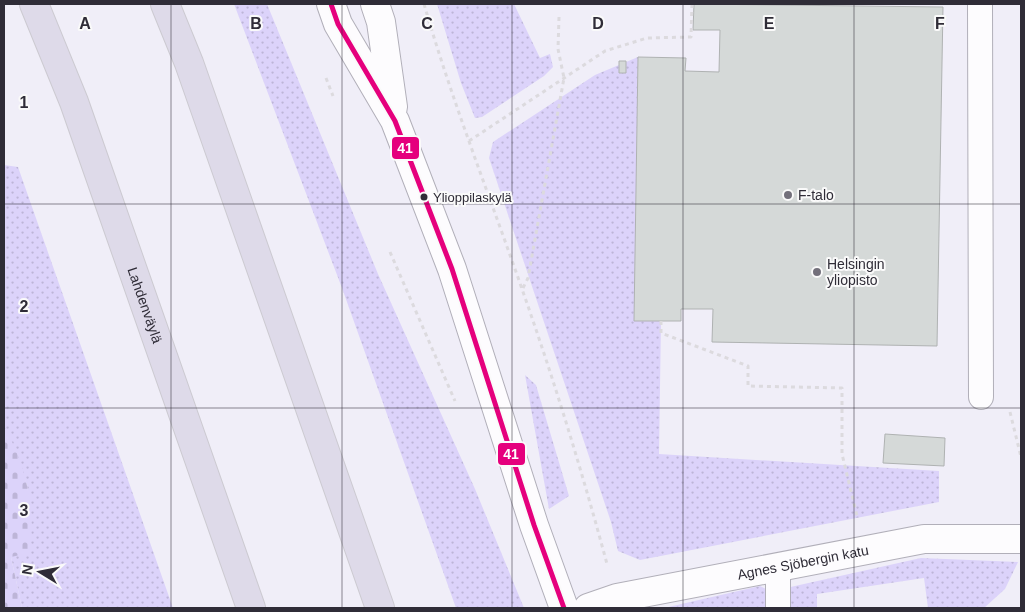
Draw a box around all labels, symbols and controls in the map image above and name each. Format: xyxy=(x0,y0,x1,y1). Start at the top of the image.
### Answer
text: A xyxy=(79,15,91,32)
text: B xyxy=(250,15,262,32)
text: C xyxy=(421,15,433,32)
text: D xyxy=(592,15,604,32)
text: E xyxy=(764,15,775,32)
text: F xyxy=(935,15,945,32)
text: 1 xyxy=(20,94,29,111)
line badge: 41 xyxy=(391,136,420,160)
text: 41 xyxy=(397,140,413,156)
place label: F-talo xyxy=(798,187,834,203)
marker: F-talo xyxy=(782,189,794,201)
place label: Ylioppilaskylä xyxy=(433,190,513,205)
marker: Ylioppilaskylä xyxy=(419,192,429,202)
place label: Helsingin yliopisto xyxy=(827,256,885,288)
street label: Lahdenväylä xyxy=(124,265,166,345)
marker: Helsingin yliopisto xyxy=(811,266,823,278)
text: 2 xyxy=(20,298,29,315)
line badge: 41 xyxy=(497,442,526,466)
text: 41 xyxy=(503,446,519,462)
text: 3 xyxy=(20,502,29,519)
street label: Agnes Sjöbergin katu xyxy=(736,542,870,583)
north arrow xyxy=(15,547,65,597)
text: N xyxy=(18,563,36,576)

